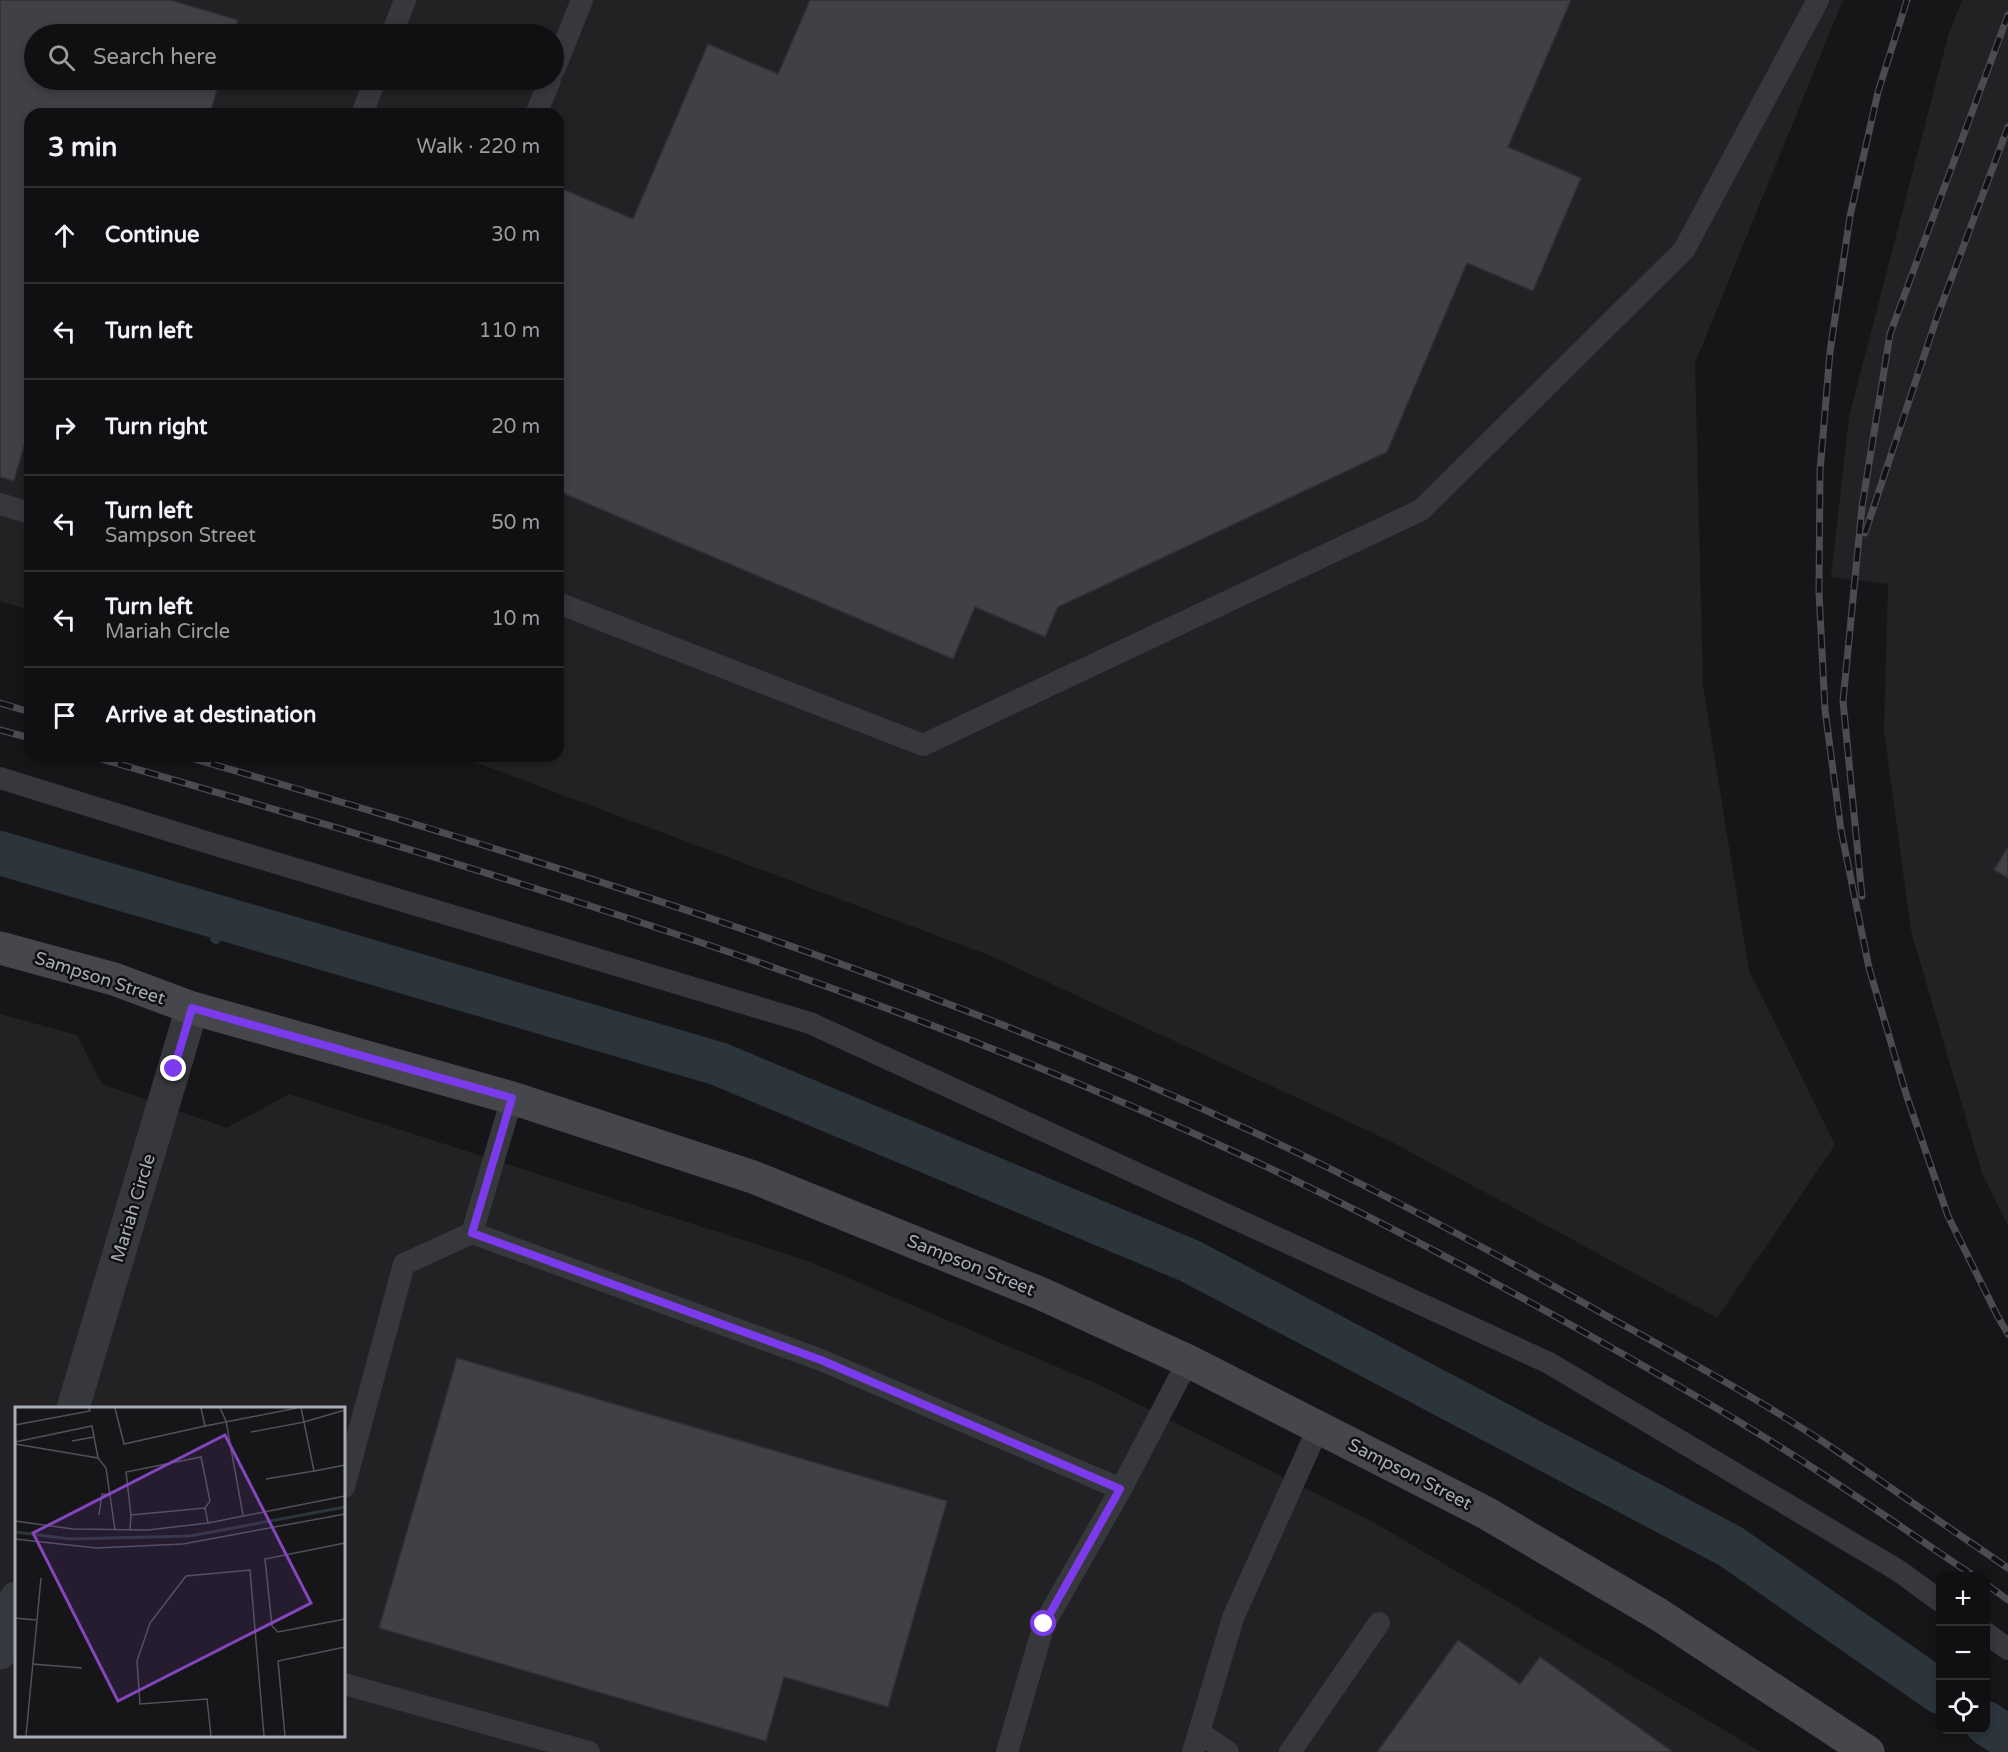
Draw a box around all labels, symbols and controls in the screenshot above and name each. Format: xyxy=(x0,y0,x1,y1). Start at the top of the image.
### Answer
search box xyxy=(24,24,564,90)
icon: search xyxy=(45,41,78,74)
text: Search here xyxy=(93,44,217,70)
text: 3 min xyxy=(48,132,117,163)
text: Walk · 220 m xyxy=(417,135,540,159)
icon: ahead xyxy=(48,219,81,252)
text: Continue xyxy=(105,222,200,248)
text: 30 m xyxy=(491,223,540,247)
icon: left xyxy=(48,315,81,348)
text: Turn left xyxy=(105,318,193,344)
text: 110 m xyxy=(479,319,540,343)
icon: right xyxy=(48,411,81,444)
text: Turn right xyxy=(105,414,207,440)
text: 20 m xyxy=(491,415,540,439)
text: Turn left xyxy=(105,498,193,524)
icon: left xyxy=(48,507,81,540)
text: 50 m xyxy=(491,511,540,535)
text: Sampson Street xyxy=(105,524,256,548)
text: Turn left xyxy=(105,594,193,620)
icon: left xyxy=(48,603,81,636)
text: 10 m xyxy=(491,607,540,631)
text: Mariah Circle xyxy=(105,620,230,644)
icon: arrive xyxy=(48,699,81,732)
text: Arrive at destination xyxy=(105,702,316,728)
street label: Sampson Street xyxy=(32,947,168,1009)
route end xyxy=(160,1055,186,1081)
street label: Mariah Circle xyxy=(106,1151,160,1265)
street label: Sampson Street xyxy=(904,1229,1038,1301)
inset map xyxy=(15,1407,345,1737)
street label: Sampson Street xyxy=(1345,1433,1476,1515)
map controls xyxy=(1936,1572,1990,1734)
button: + xyxy=(1936,1572,1990,1626)
route start xyxy=(1030,1610,1056,1636)
button: − xyxy=(1936,1626,1990,1680)
button: locate xyxy=(1936,1680,1990,1734)

